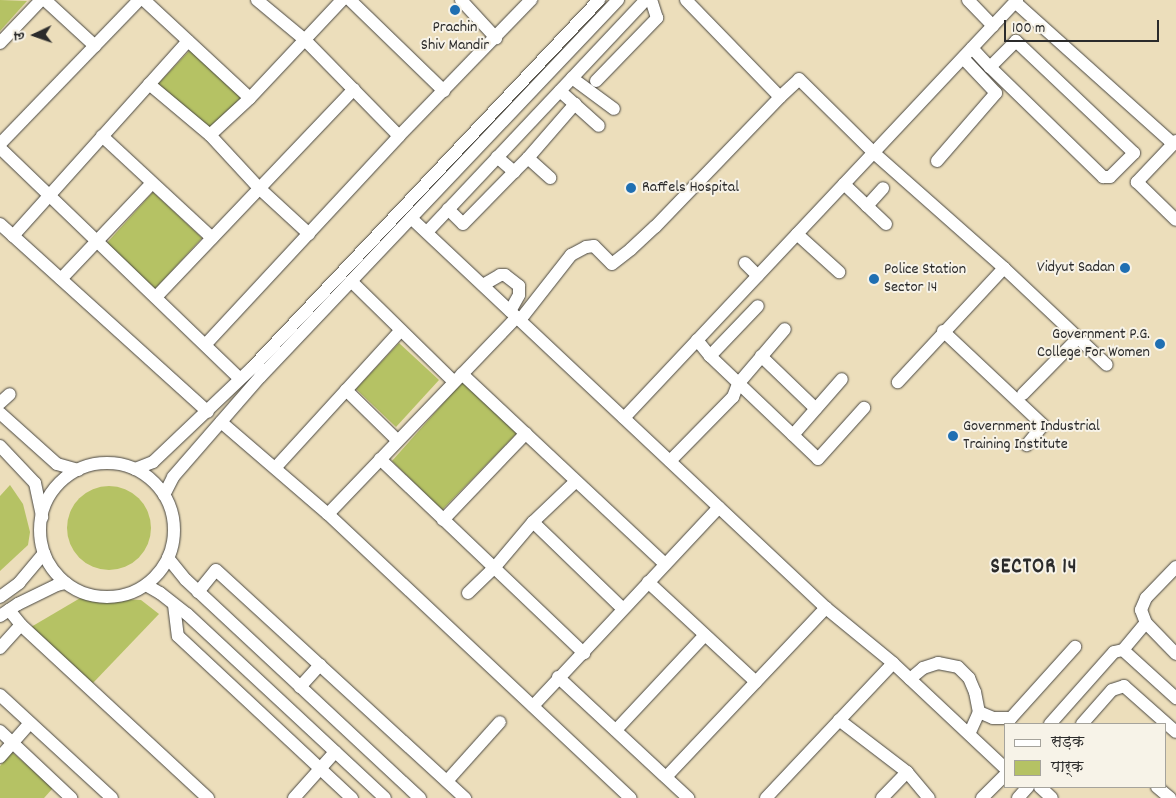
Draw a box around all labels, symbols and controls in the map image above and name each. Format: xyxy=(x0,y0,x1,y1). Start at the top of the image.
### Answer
marker: Prachin Shiv Mandir xyxy=(449,4,461,16)
north arrow xyxy=(10,10,60,60)
scale bar xyxy=(1006,10,1161,42)
place label: Prachin Shiv Mandir xyxy=(421,18,489,56)
text: 100 m xyxy=(1012,18,1045,40)
text: उ xyxy=(10,31,30,40)
place label: Raffels Hospital xyxy=(642,178,739,198)
marker: Raffels Hospital xyxy=(624,181,638,195)
place label: Vidyut Sadan xyxy=(1037,258,1115,278)
place label: Police Station Sector 14 xyxy=(884,260,966,298)
marker: Vidyut Sadan xyxy=(1119,262,1131,274)
marker: Police Station Sector 14 xyxy=(868,273,880,285)
place label: Government P.G. College For Women xyxy=(1037,325,1150,363)
marker: Government P.G. College For Women xyxy=(1154,338,1166,350)
place label: Government Industrial Training Institute xyxy=(963,417,1100,455)
marker: Government Industrial Training Institute xyxy=(947,430,959,442)
district label: SECTOR 14 xyxy=(989,555,1079,581)
legend xyxy=(1004,723,1166,788)
text: सड़क xyxy=(1051,732,1084,754)
text: पार्क xyxy=(1051,757,1084,779)

